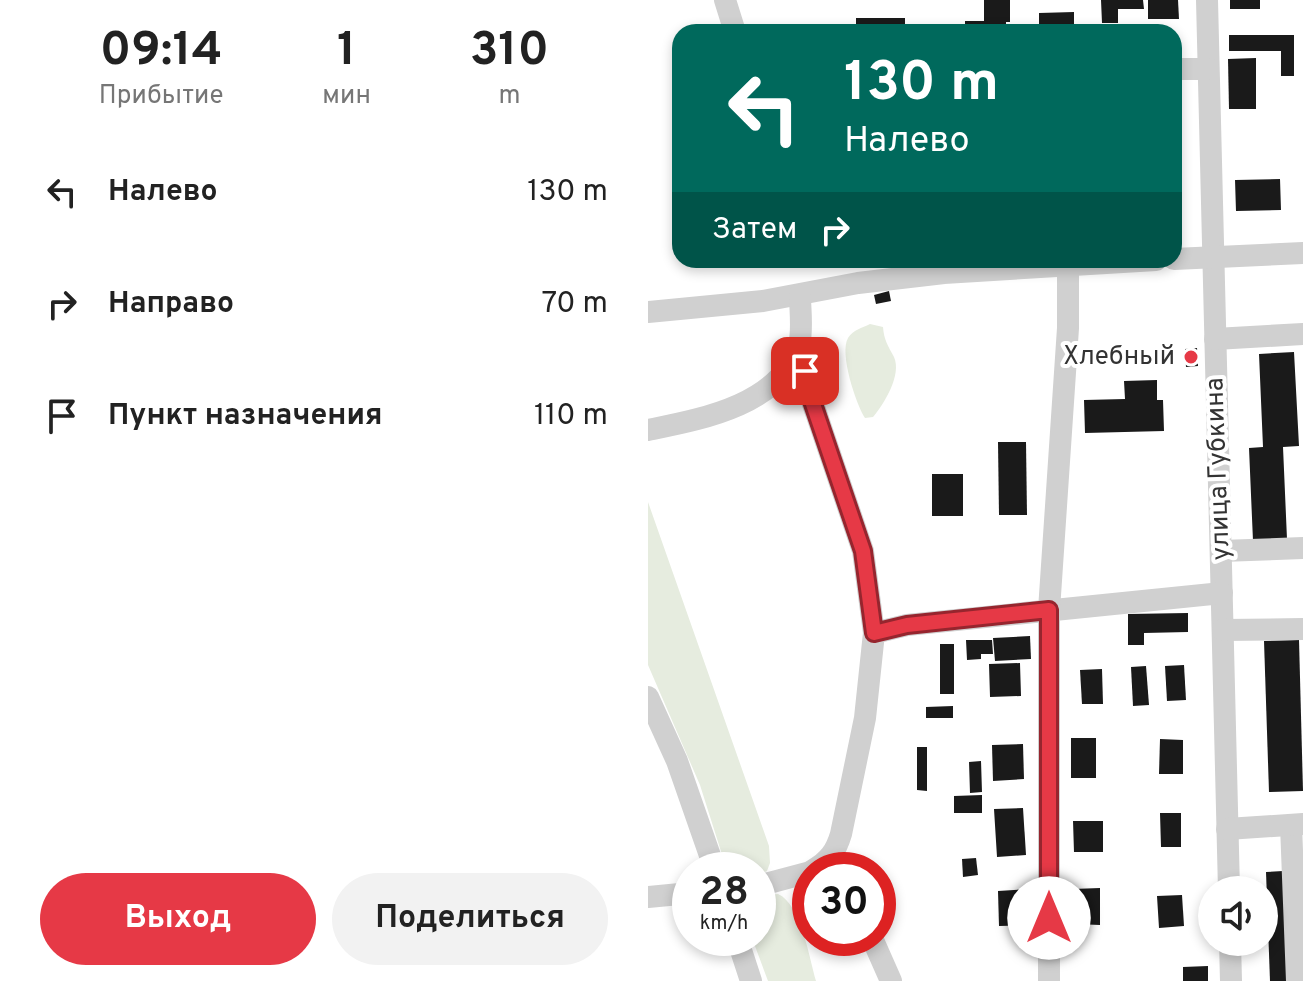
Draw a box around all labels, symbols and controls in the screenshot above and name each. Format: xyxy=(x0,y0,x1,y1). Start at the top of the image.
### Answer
text: 09:14 xyxy=(100,22,223,82)
text: 1 xyxy=(337,22,356,82)
text: 310 xyxy=(470,22,549,82)
text: 130 m xyxy=(844,50,999,120)
icon: left xyxy=(712,56,816,160)
text: Прибытие xyxy=(99,80,224,113)
text: мин xyxy=(322,80,371,113)
text: m xyxy=(498,80,520,113)
text: Налево xyxy=(844,119,970,165)
icon: left xyxy=(40,170,84,214)
text: Налево xyxy=(108,174,217,211)
text: 130 m xyxy=(527,174,608,211)
icon: right xyxy=(813,208,857,252)
text: Затем xyxy=(712,212,797,249)
icon: right xyxy=(40,282,84,326)
text: Направо xyxy=(108,286,234,323)
text: 70 m xyxy=(542,286,608,323)
pin xyxy=(771,337,839,405)
place label: Хлебный xyxy=(1063,341,1175,374)
marker: Хлебный xyxy=(1182,348,1200,366)
icon: arrive xyxy=(783,349,827,393)
street label: улица Губкина xyxy=(1199,377,1239,561)
icon: arrive xyxy=(40,394,84,438)
text: Пункт назначения xyxy=(108,398,382,435)
text: 110 m xyxy=(534,398,608,435)
speed limit sign: 30 xyxy=(792,852,896,956)
text: 28 xyxy=(699,869,749,919)
button: Выход xyxy=(40,873,316,965)
button: Поделиться xyxy=(332,873,608,965)
position arrow xyxy=(1007,876,1091,960)
map controls xyxy=(1198,876,1278,956)
button: sound xyxy=(1198,876,1278,956)
text: km/h xyxy=(700,911,748,937)

